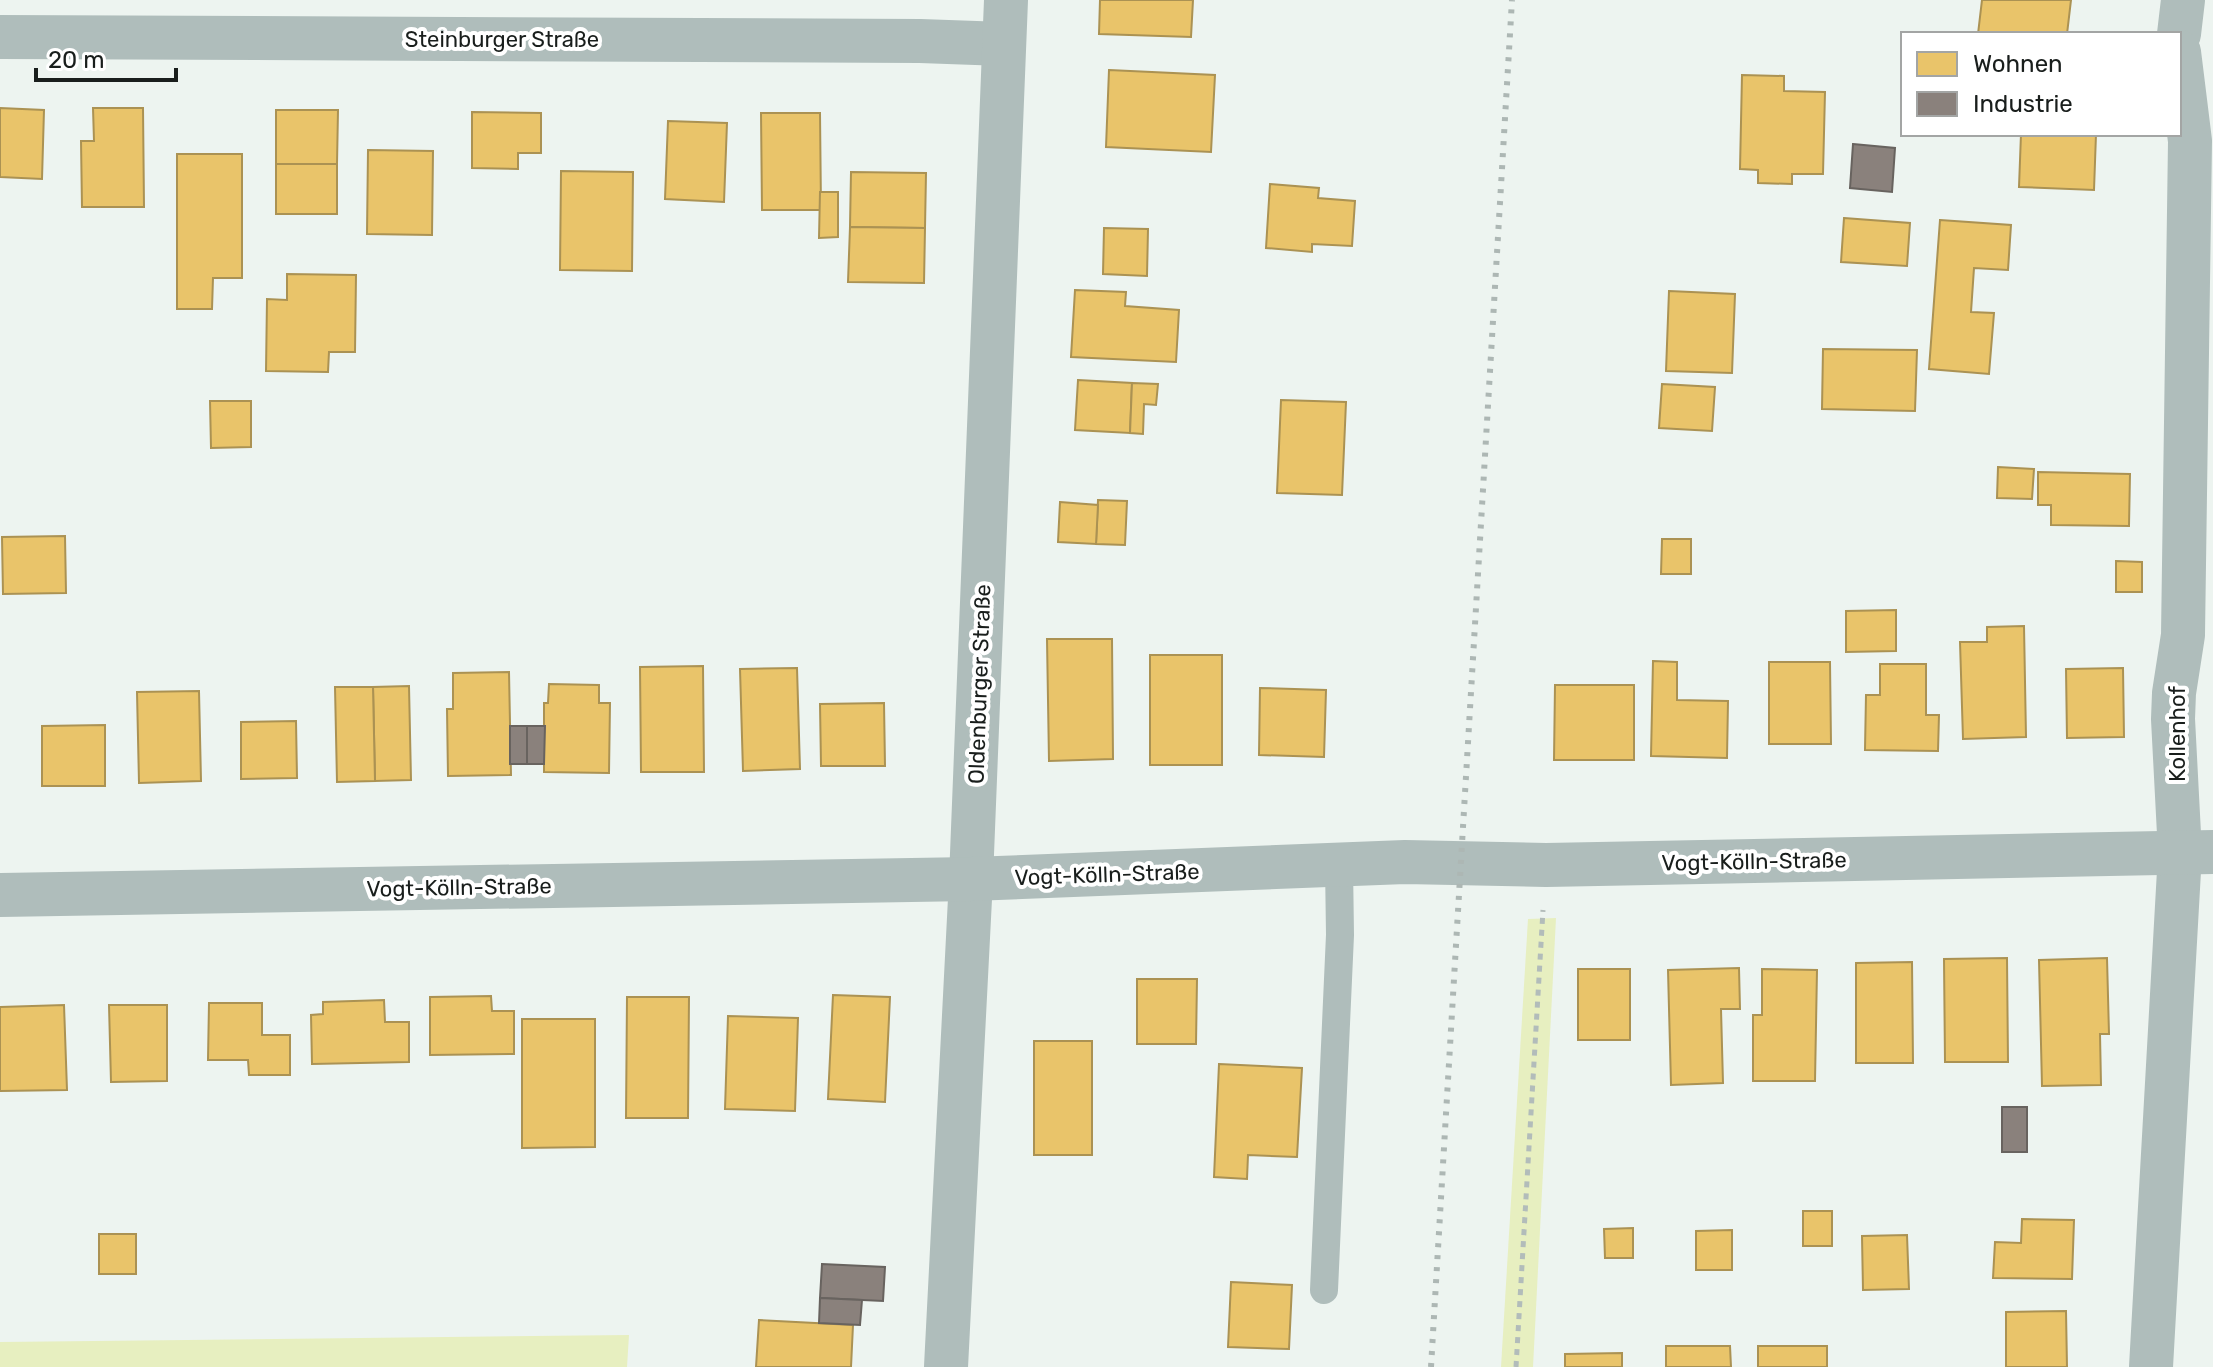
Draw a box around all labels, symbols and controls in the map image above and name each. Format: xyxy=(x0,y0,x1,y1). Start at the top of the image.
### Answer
street label: Steinburger Straße xyxy=(405,26,599,53)
scale bar xyxy=(36,32,176,82)
legend xyxy=(1901,32,2181,136)
text: 20 m xyxy=(48,46,105,74)
text: Wohnen xyxy=(1973,50,2063,78)
text: Industrie xyxy=(1973,90,2073,118)
street label: Oldenburger Straße xyxy=(963,584,996,784)
street label: Kollenhof xyxy=(2164,686,2191,782)
street label: Vogt-Kölln-Straße xyxy=(1661,846,1847,877)
street label: Vogt-Kölln-Straße xyxy=(1014,858,1200,891)
street label: Vogt-Kölln-Straße xyxy=(366,872,552,903)

